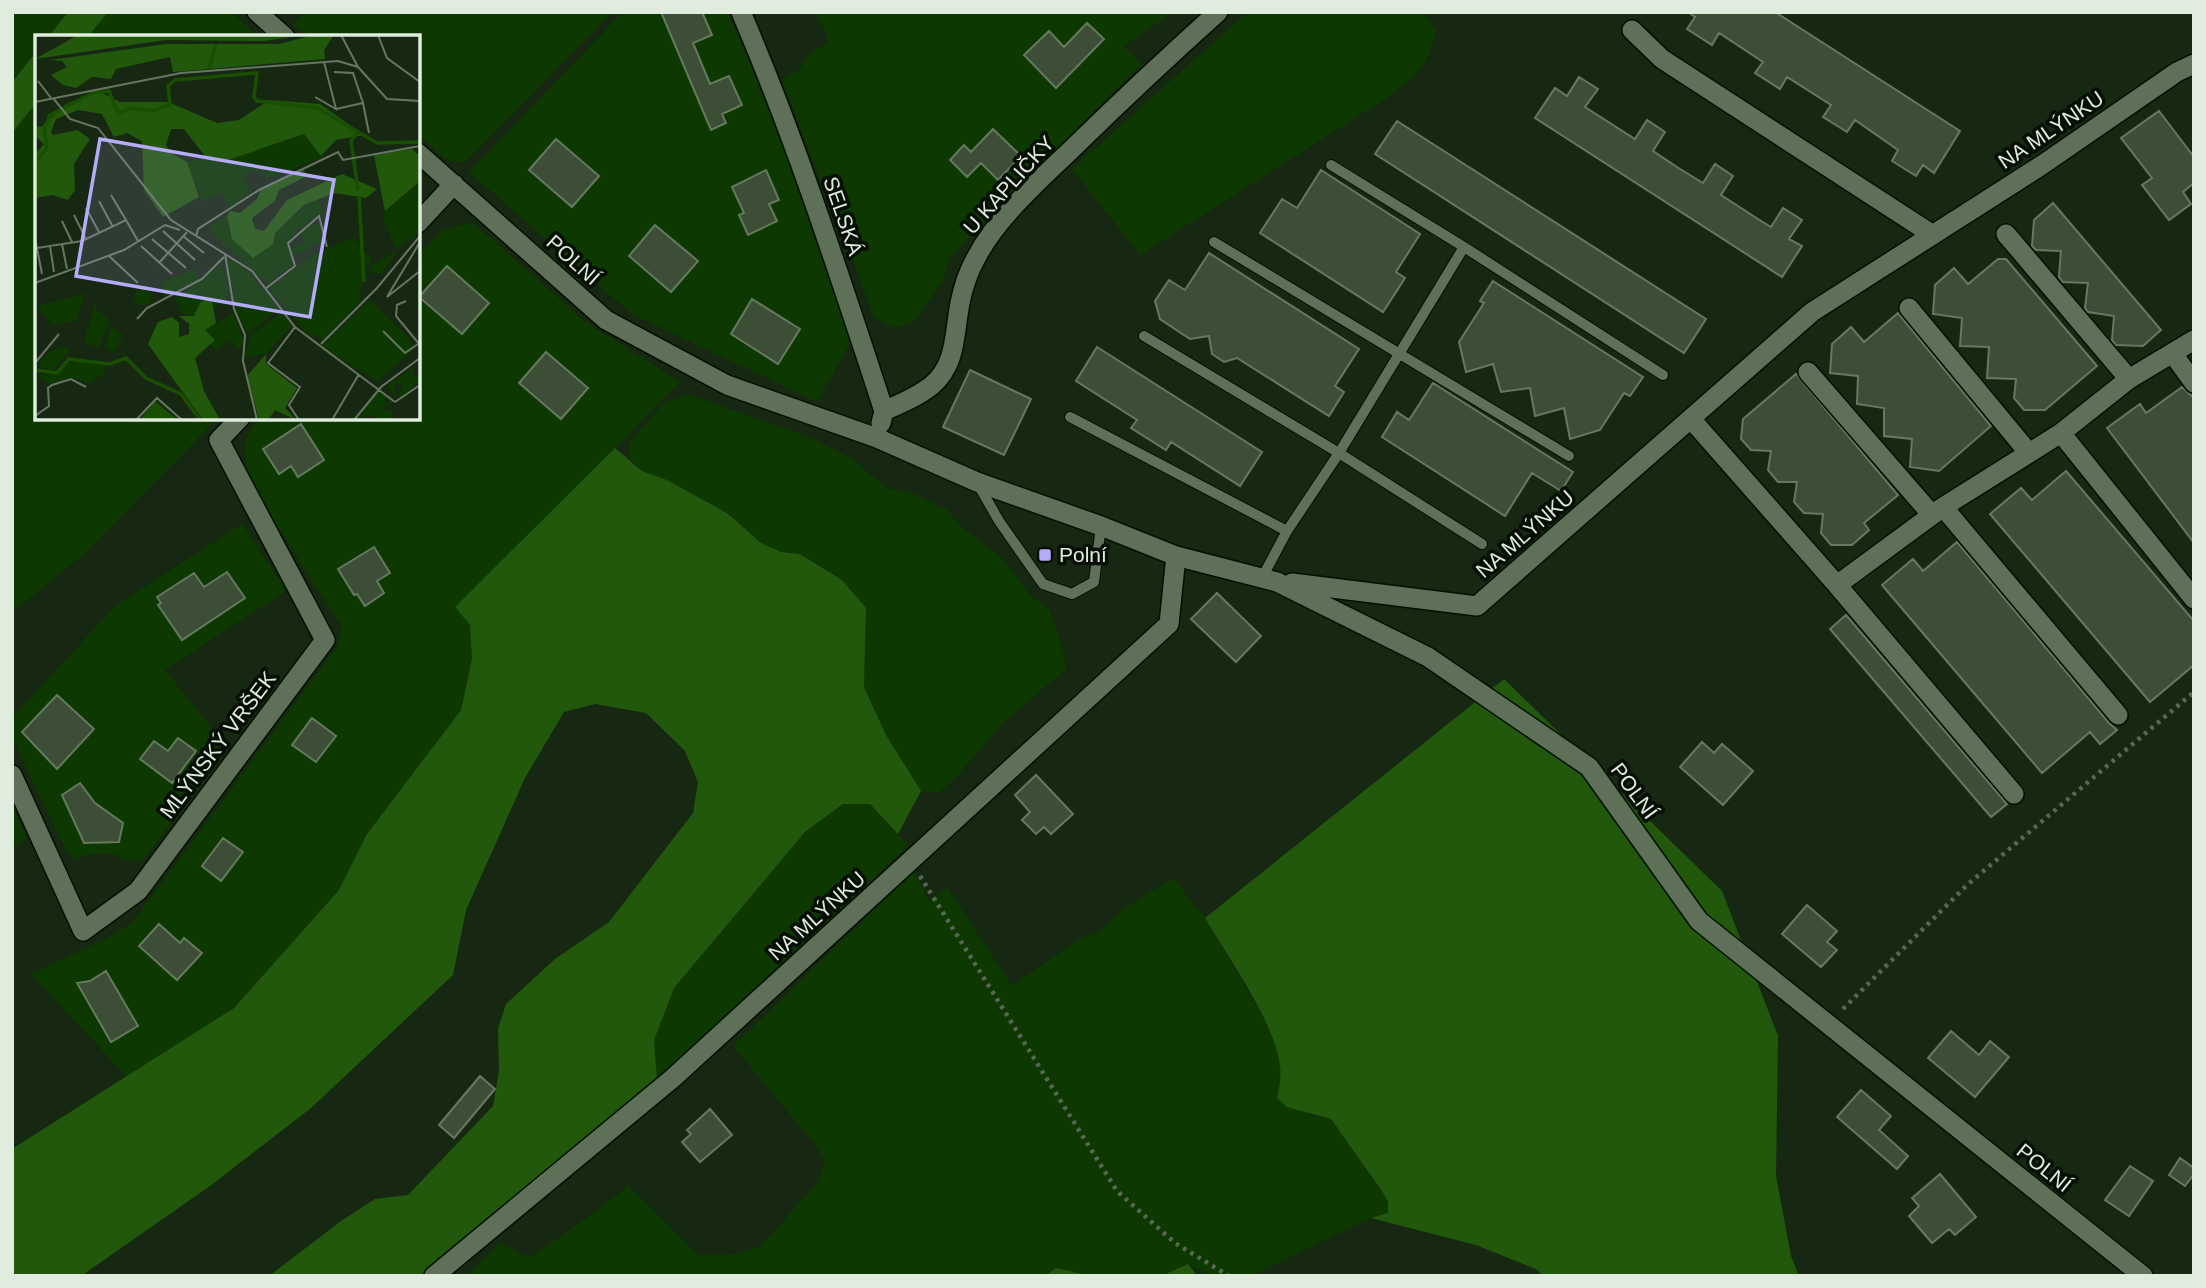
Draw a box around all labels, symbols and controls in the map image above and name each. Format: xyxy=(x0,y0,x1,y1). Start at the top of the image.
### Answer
inset map xyxy=(35,35,420,420)
street label: NA MLÝNKU xyxy=(1994,86,2107,173)
street label: U KAPLIČKY xyxy=(959,131,1059,238)
street label: SELSKÁ xyxy=(819,173,868,258)
street label: POLNÍ xyxy=(542,230,605,289)
street label: NA MLÝNKU xyxy=(1471,485,1578,582)
place label: Polní xyxy=(1059,543,1107,566)
marker: Polní xyxy=(1037,547,1053,563)
street label: MLÝNSKÝ VRŠEK xyxy=(155,667,280,822)
street label: POLNÍ xyxy=(1607,758,1662,823)
street label: NA MLÝNKU xyxy=(764,866,869,965)
street label: POLNÍ xyxy=(2013,1139,2076,1196)

